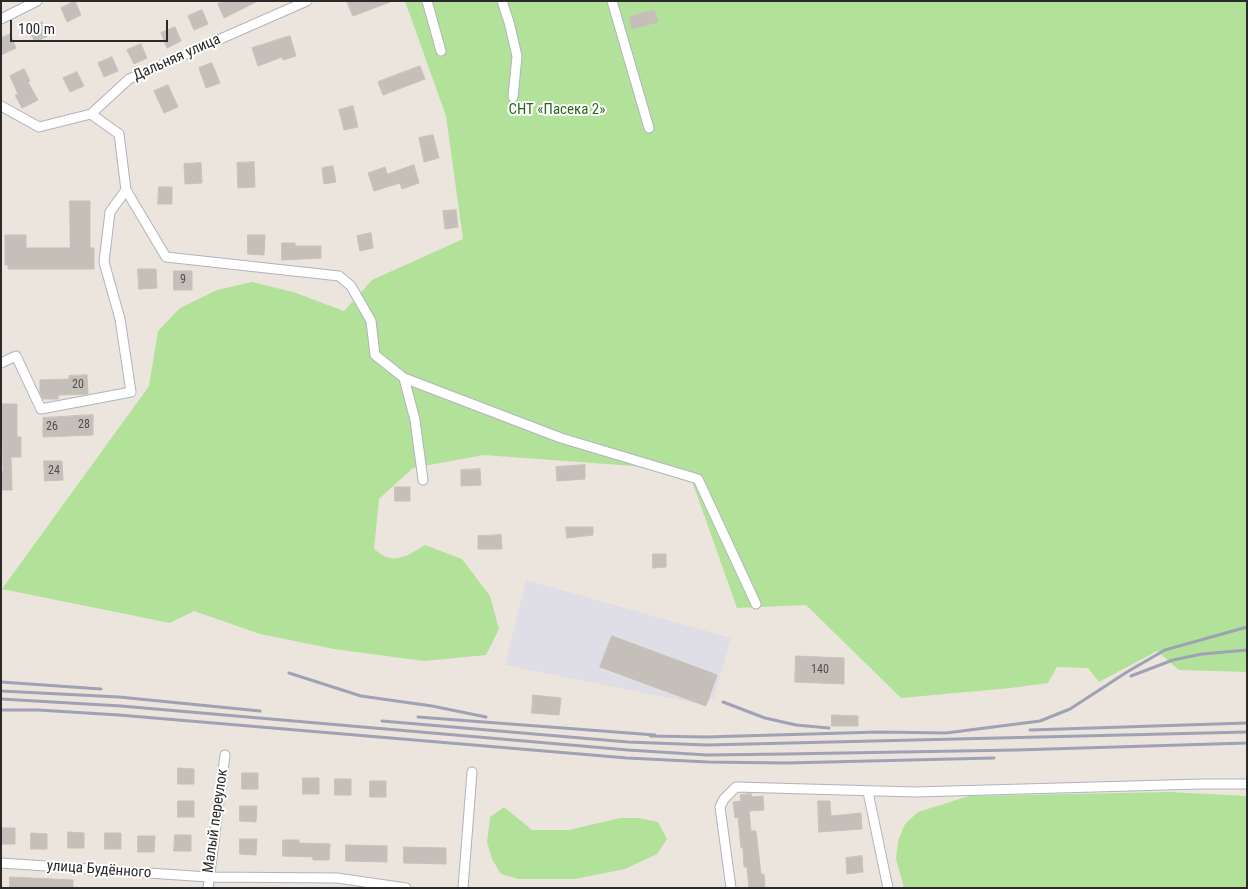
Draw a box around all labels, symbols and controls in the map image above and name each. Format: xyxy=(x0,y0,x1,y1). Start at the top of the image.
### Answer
scale bar xyxy=(12,10,170,42)
text: 100 m xyxy=(18,20,55,38)
street label: Дальняя улица xyxy=(131,31,223,85)
park label: СНТ «Пасека 2» xyxy=(508,101,606,119)
house number: 9 xyxy=(180,273,186,287)
house number: 20 xyxy=(72,378,84,392)
house number: 28 xyxy=(78,418,90,432)
house number: 26 xyxy=(46,420,58,434)
house number: 24 xyxy=(48,464,60,478)
house number: 140 xyxy=(811,663,829,677)
street label: Малый переулок xyxy=(200,768,232,874)
street label: улица Будённого xyxy=(46,857,152,883)

